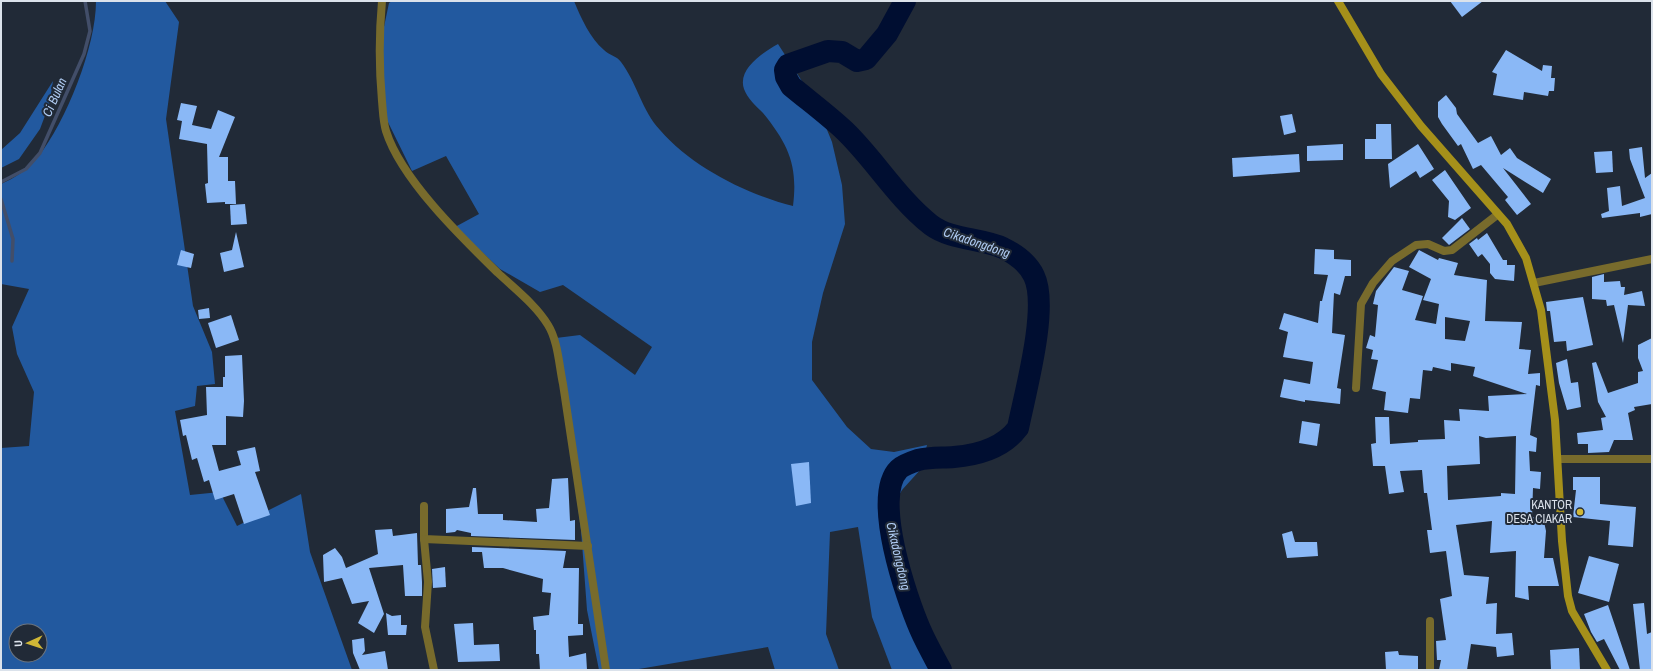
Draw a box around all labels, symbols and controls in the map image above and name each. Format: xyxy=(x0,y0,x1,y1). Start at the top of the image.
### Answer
water label: Ci Bulan xyxy=(38,75,71,119)
water label: Cikadongdong xyxy=(941,223,1012,262)
place label: KANTOR DESA CIAKAR xyxy=(1506,497,1572,527)
marker: KANTOR DESA CIAKAR xyxy=(1575,507,1585,517)
water label: Cikadongdong xyxy=(882,520,915,592)
north arrow xyxy=(8,623,48,663)
text: U xyxy=(11,640,25,647)

